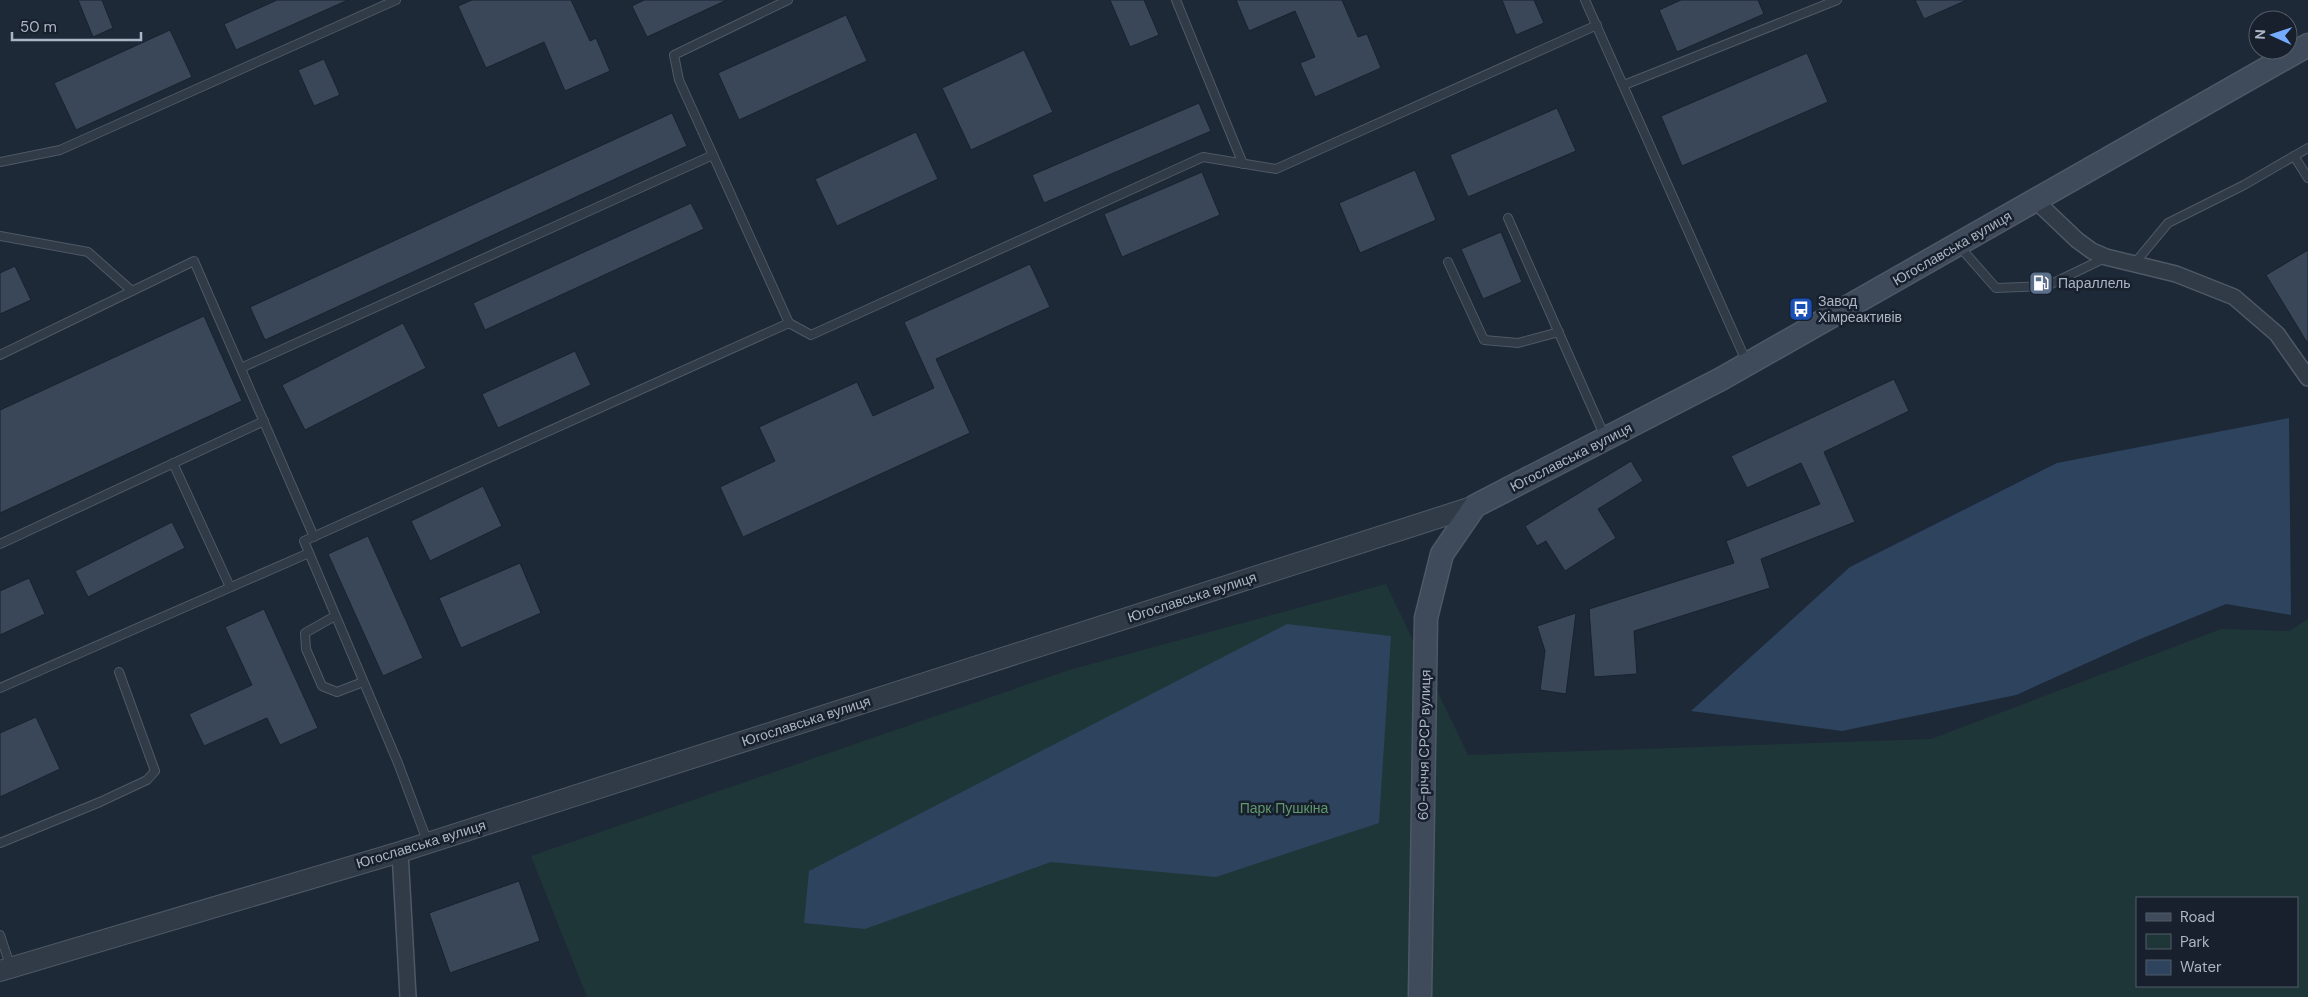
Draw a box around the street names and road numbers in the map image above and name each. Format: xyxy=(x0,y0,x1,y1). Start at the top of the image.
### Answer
street label: Югославська вулиця xyxy=(1889,207,2015,289)
street label: Югославська вулиця xyxy=(1507,418,1635,496)
street label: Югославська вулиця xyxy=(1125,568,1259,626)
street label: 60-річчя СРСР вулиця xyxy=(1414,670,1434,820)
street label: Югославська вулиця xyxy=(739,692,873,750)
street label: Югославська вулиця xyxy=(354,816,488,872)

